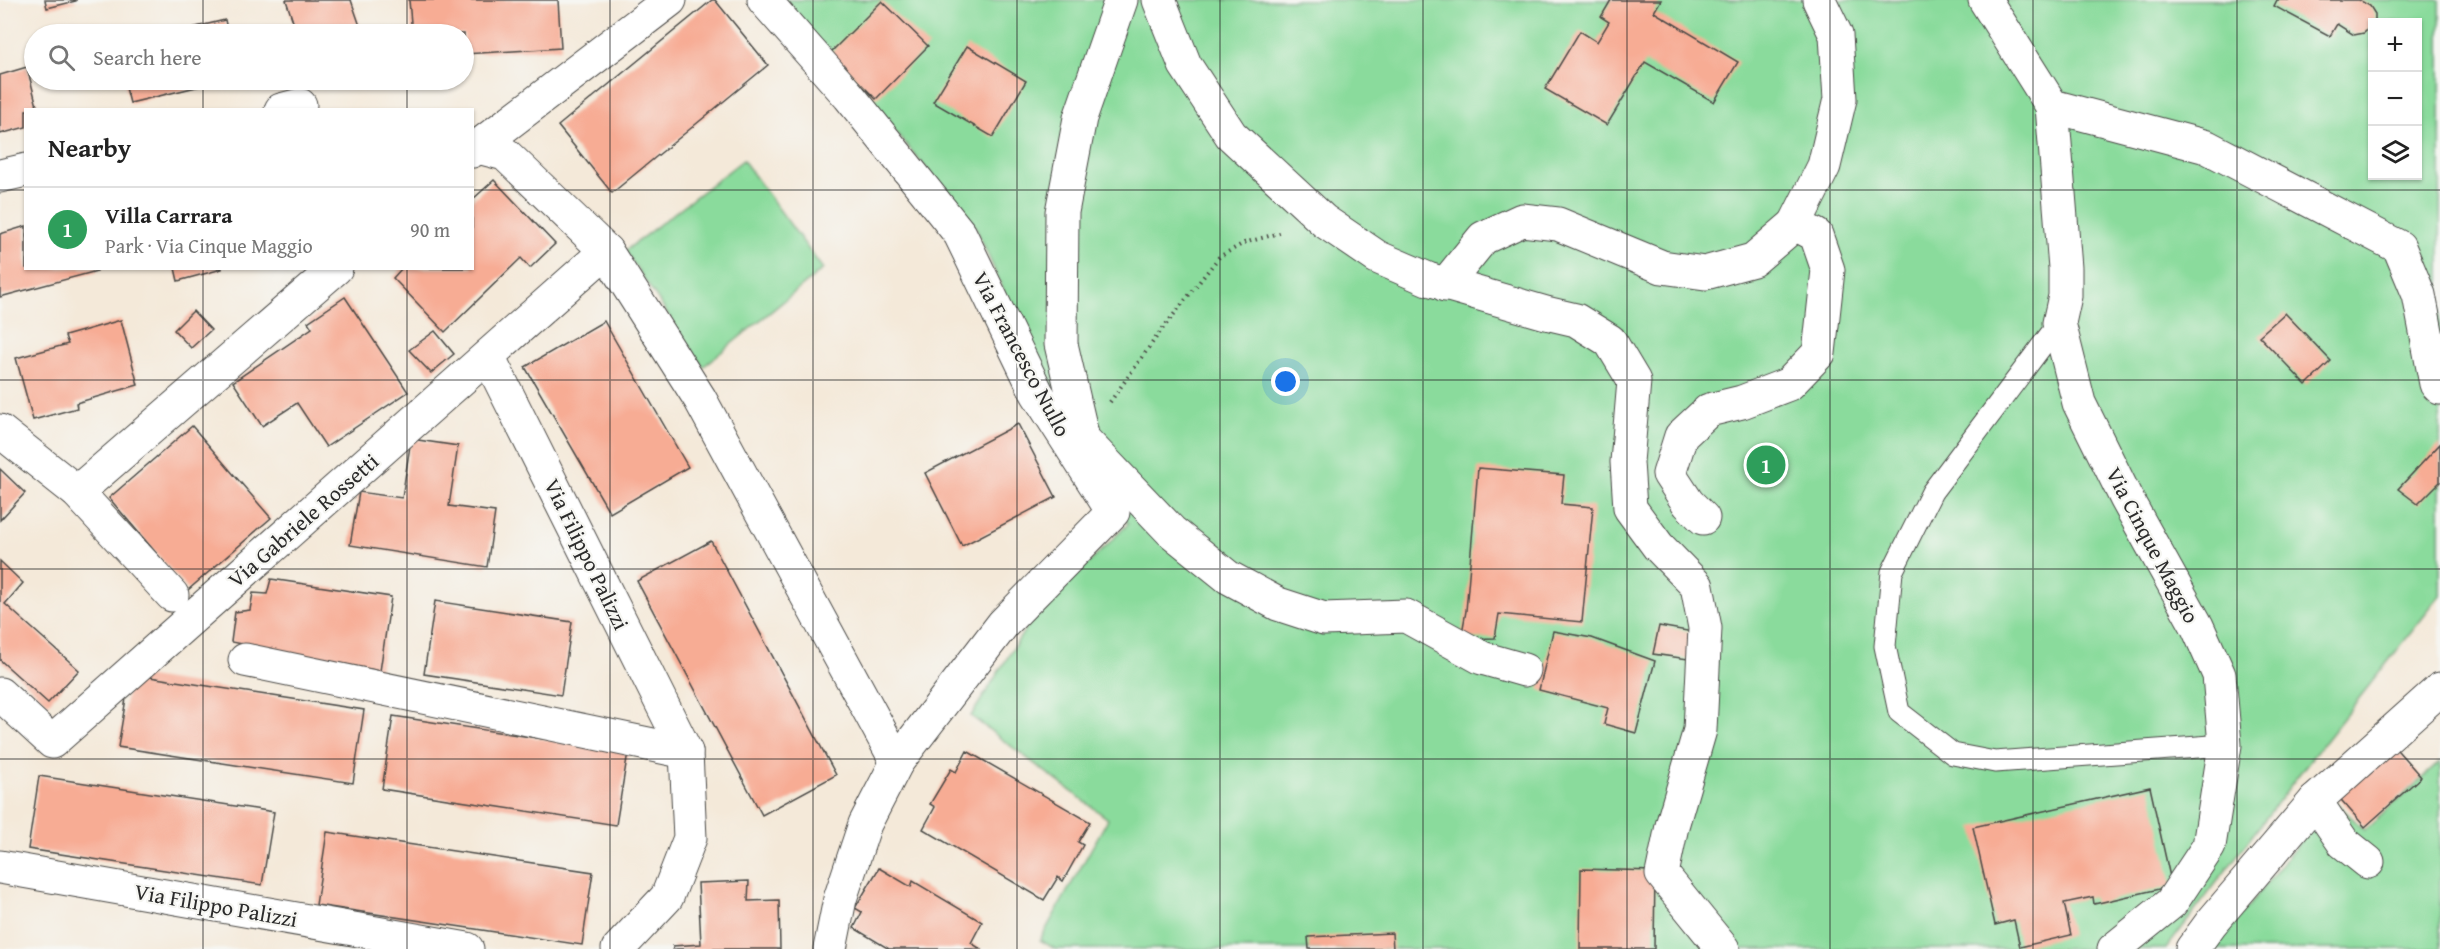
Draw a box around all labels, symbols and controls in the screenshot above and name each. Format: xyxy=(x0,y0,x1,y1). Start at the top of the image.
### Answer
map controls xyxy=(2368,18,2422,180)
button: + xyxy=(2368,18,2422,72)
search box xyxy=(24,24,474,90)
icon: search xyxy=(45,41,78,74)
text: Search here xyxy=(93,41,202,73)
button: − xyxy=(2368,72,2422,126)
button: layers xyxy=(2368,126,2422,180)
text: Nearby xyxy=(48,128,131,167)
text: Villa Carrara xyxy=(105,199,233,231)
text: 1 xyxy=(62,215,73,244)
text: 90 m xyxy=(410,215,450,244)
text: Park · Via Cinque Maggio xyxy=(105,231,313,260)
street label: Via Francesco Nullo xyxy=(965,266,1079,442)
your location xyxy=(1271,367,1300,396)
pin: 1 xyxy=(1746,442,1786,488)
street label: Via Gabriele Rossetti xyxy=(220,445,386,595)
street label: Via Cinque Maggio xyxy=(2098,461,2208,629)
street label: Via Filippo Palizzi xyxy=(536,473,638,635)
street label: Via Filippo Palizzi xyxy=(132,875,300,935)

